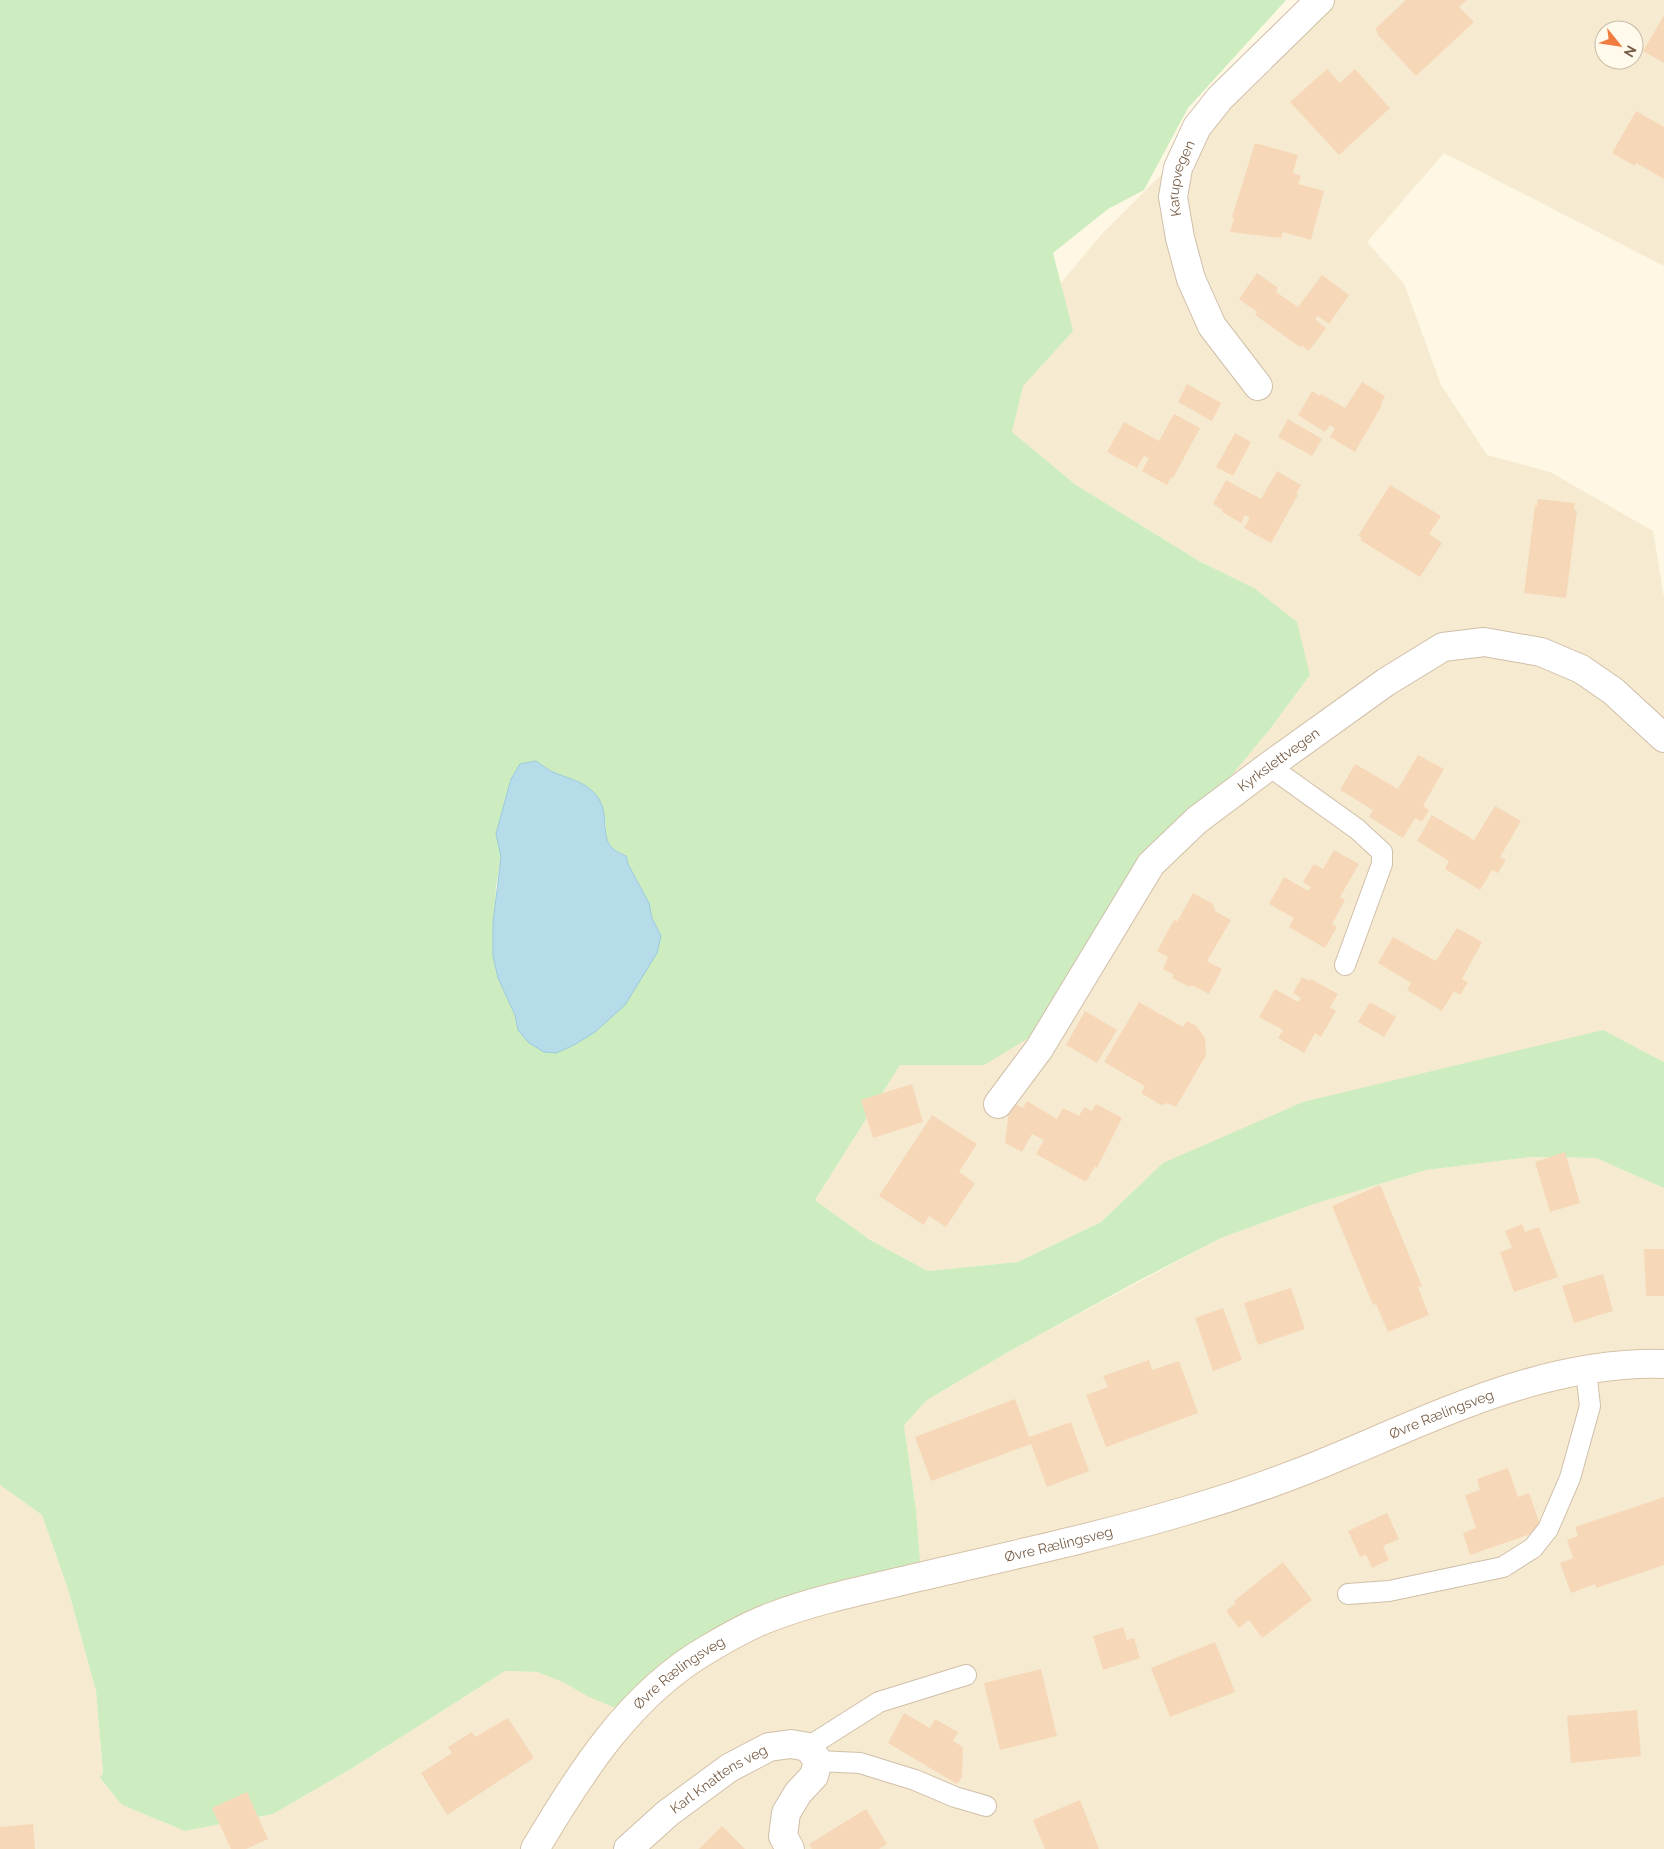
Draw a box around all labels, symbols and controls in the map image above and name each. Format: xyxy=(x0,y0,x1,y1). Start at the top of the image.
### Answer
north arrow xyxy=(1594,20,1644,70)
text: N xyxy=(1621,43,1640,60)
street label: Karupvegen xyxy=(1165,138,1198,218)
street label: Kyrkslettvegen xyxy=(1235,724,1322,795)
street label: Øvre Rælingsveg xyxy=(1387,1386,1496,1442)
street label: Øvre Rælingsveg xyxy=(1003,1523,1114,1565)
street label: Øvre Rælingsveg xyxy=(630,1633,728,1712)
street label: Karl Knattens veg xyxy=(667,1741,770,1817)

